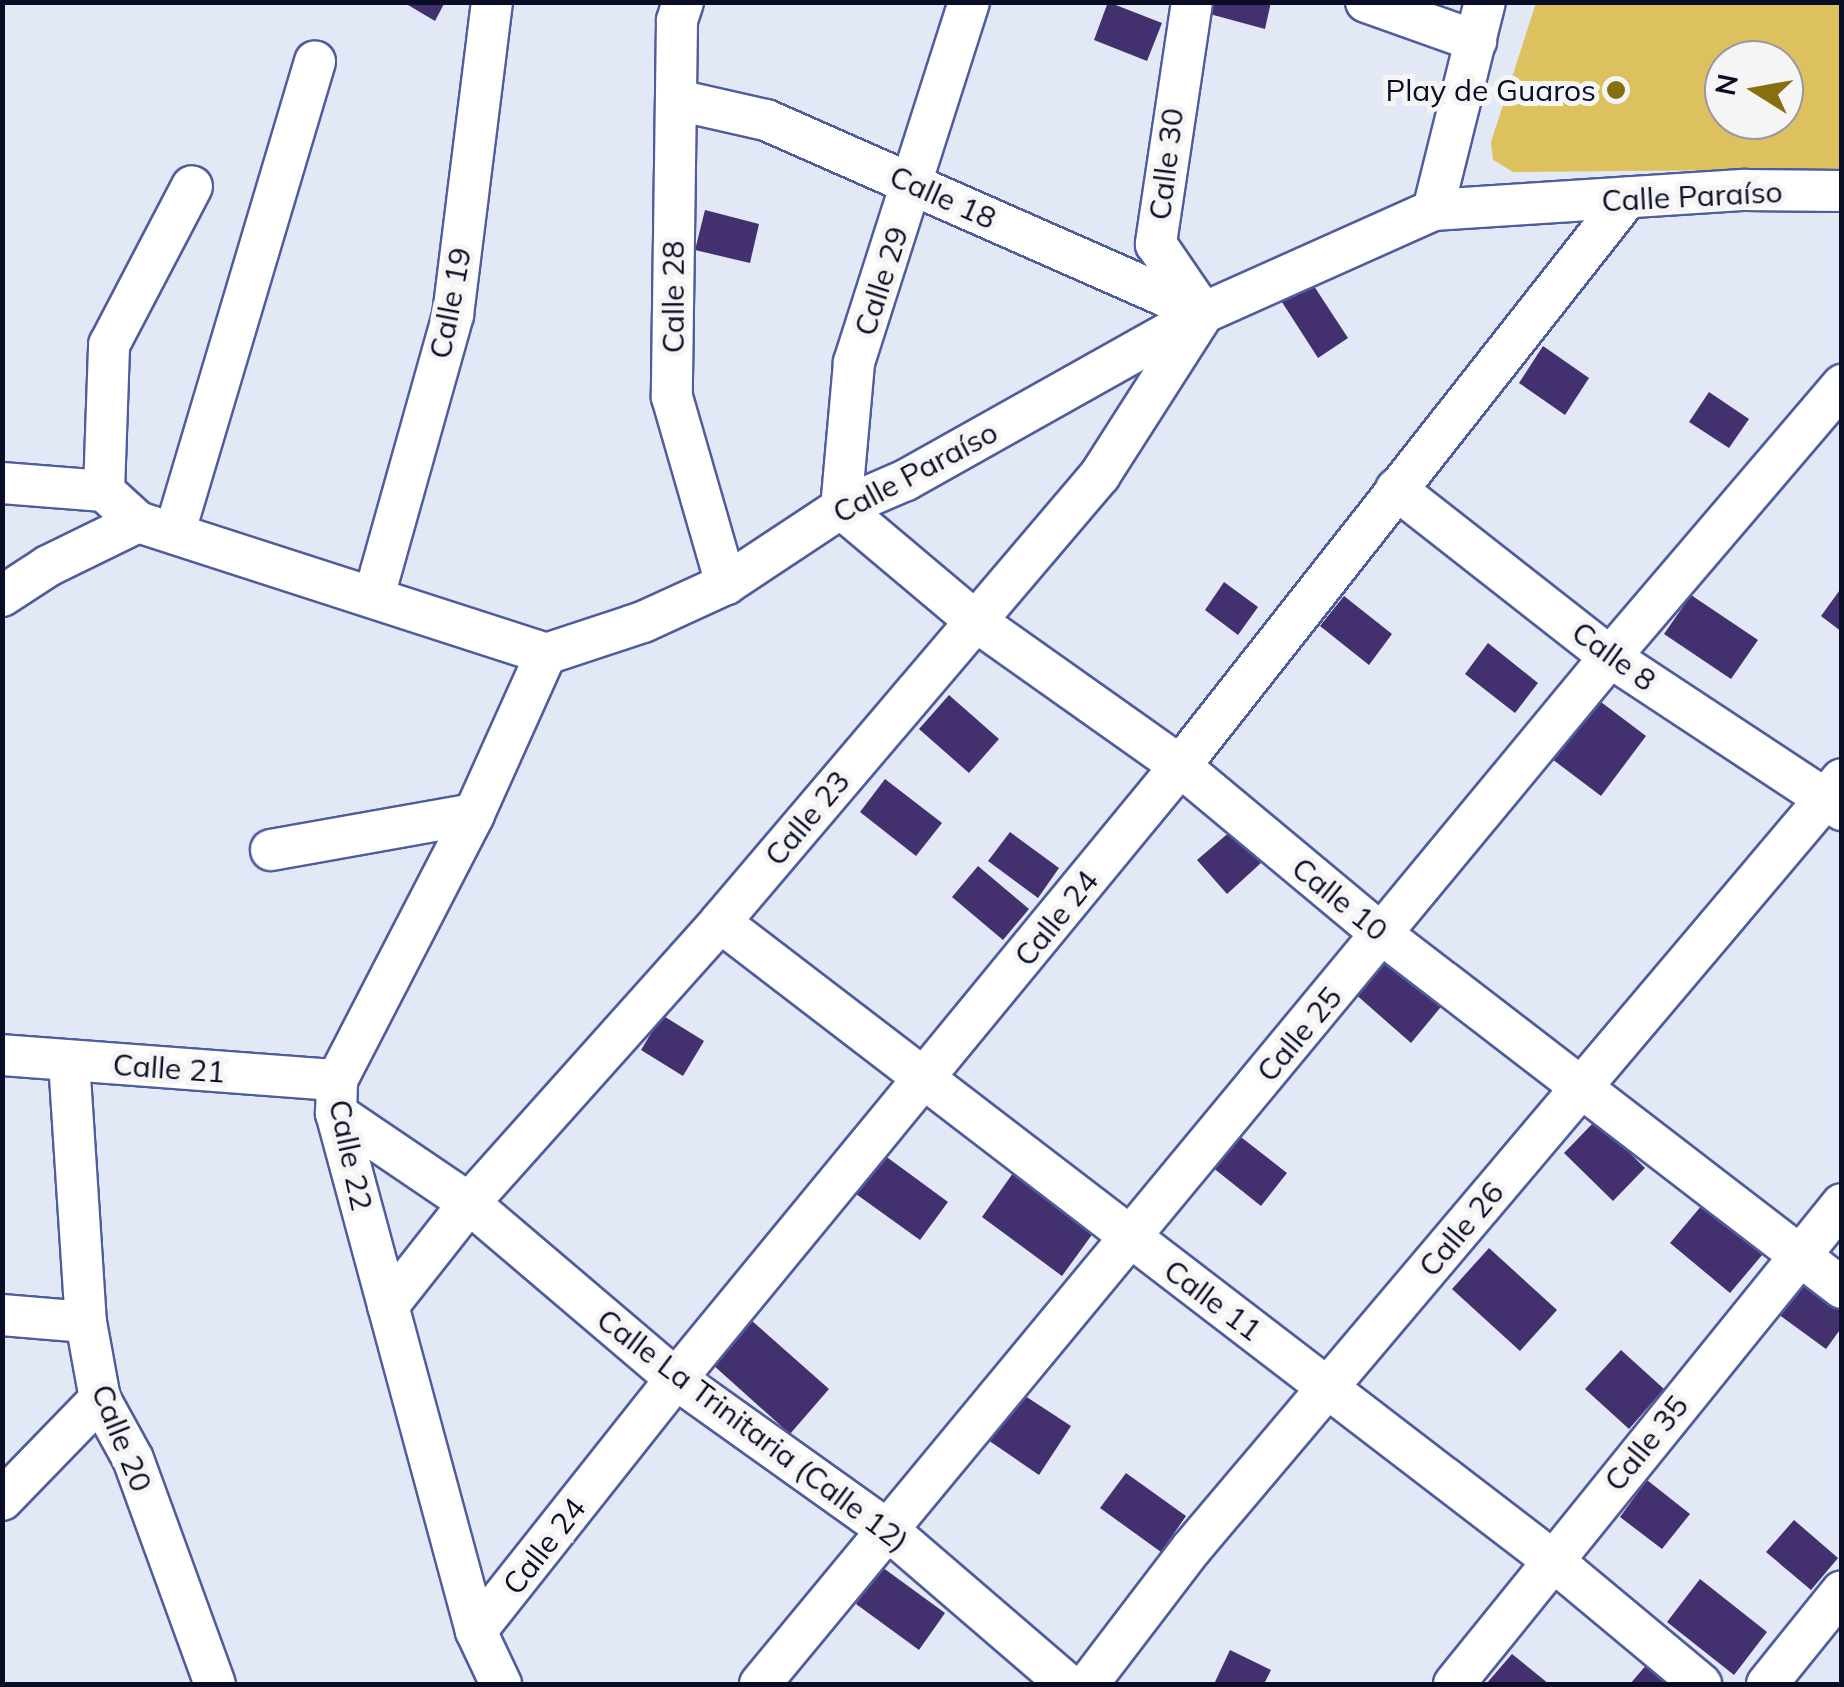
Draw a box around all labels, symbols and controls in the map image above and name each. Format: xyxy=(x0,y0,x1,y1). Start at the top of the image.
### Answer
north arrow xyxy=(1704,40,1804,140)
text: N xyxy=(1707,71,1745,98)
place label: Play de Guaros xyxy=(1386,72,1596,108)
marker: Play de Guaros xyxy=(1605,79,1627,101)
street label: Calle 30 xyxy=(1141,106,1191,222)
street label: Calle 18 xyxy=(884,158,1002,236)
street label: Calle Paraíso xyxy=(1601,173,1783,219)
street label: Calle 29 xyxy=(847,222,915,340)
street label: Calle 28 xyxy=(655,241,691,353)
street label: Calle 19 xyxy=(422,244,478,362)
street label: Calle Paraíso xyxy=(827,414,1003,530)
street label: Calle 8 xyxy=(1565,614,1663,698)
street label: Calle 23 xyxy=(757,763,857,873)
street label: Calle 10 xyxy=(1285,850,1395,948)
street label: Calle 24 xyxy=(1007,863,1105,973)
street label: Calle 25 xyxy=(1249,979,1349,1089)
street label: Calle 21 xyxy=(112,1046,226,1090)
street label: Calle 22 xyxy=(322,1096,380,1214)
street label: Calle 26 xyxy=(1411,1174,1511,1284)
street label: Calle 11 xyxy=(1157,1252,1269,1348)
street label: Calle La Trinitaria (Calle 12) xyxy=(590,1301,916,1559)
street label: Calle 20 xyxy=(84,1379,160,1497)
street label: Calle 35 xyxy=(1597,1388,1695,1498)
street label: Calle 24 xyxy=(495,1491,593,1601)

